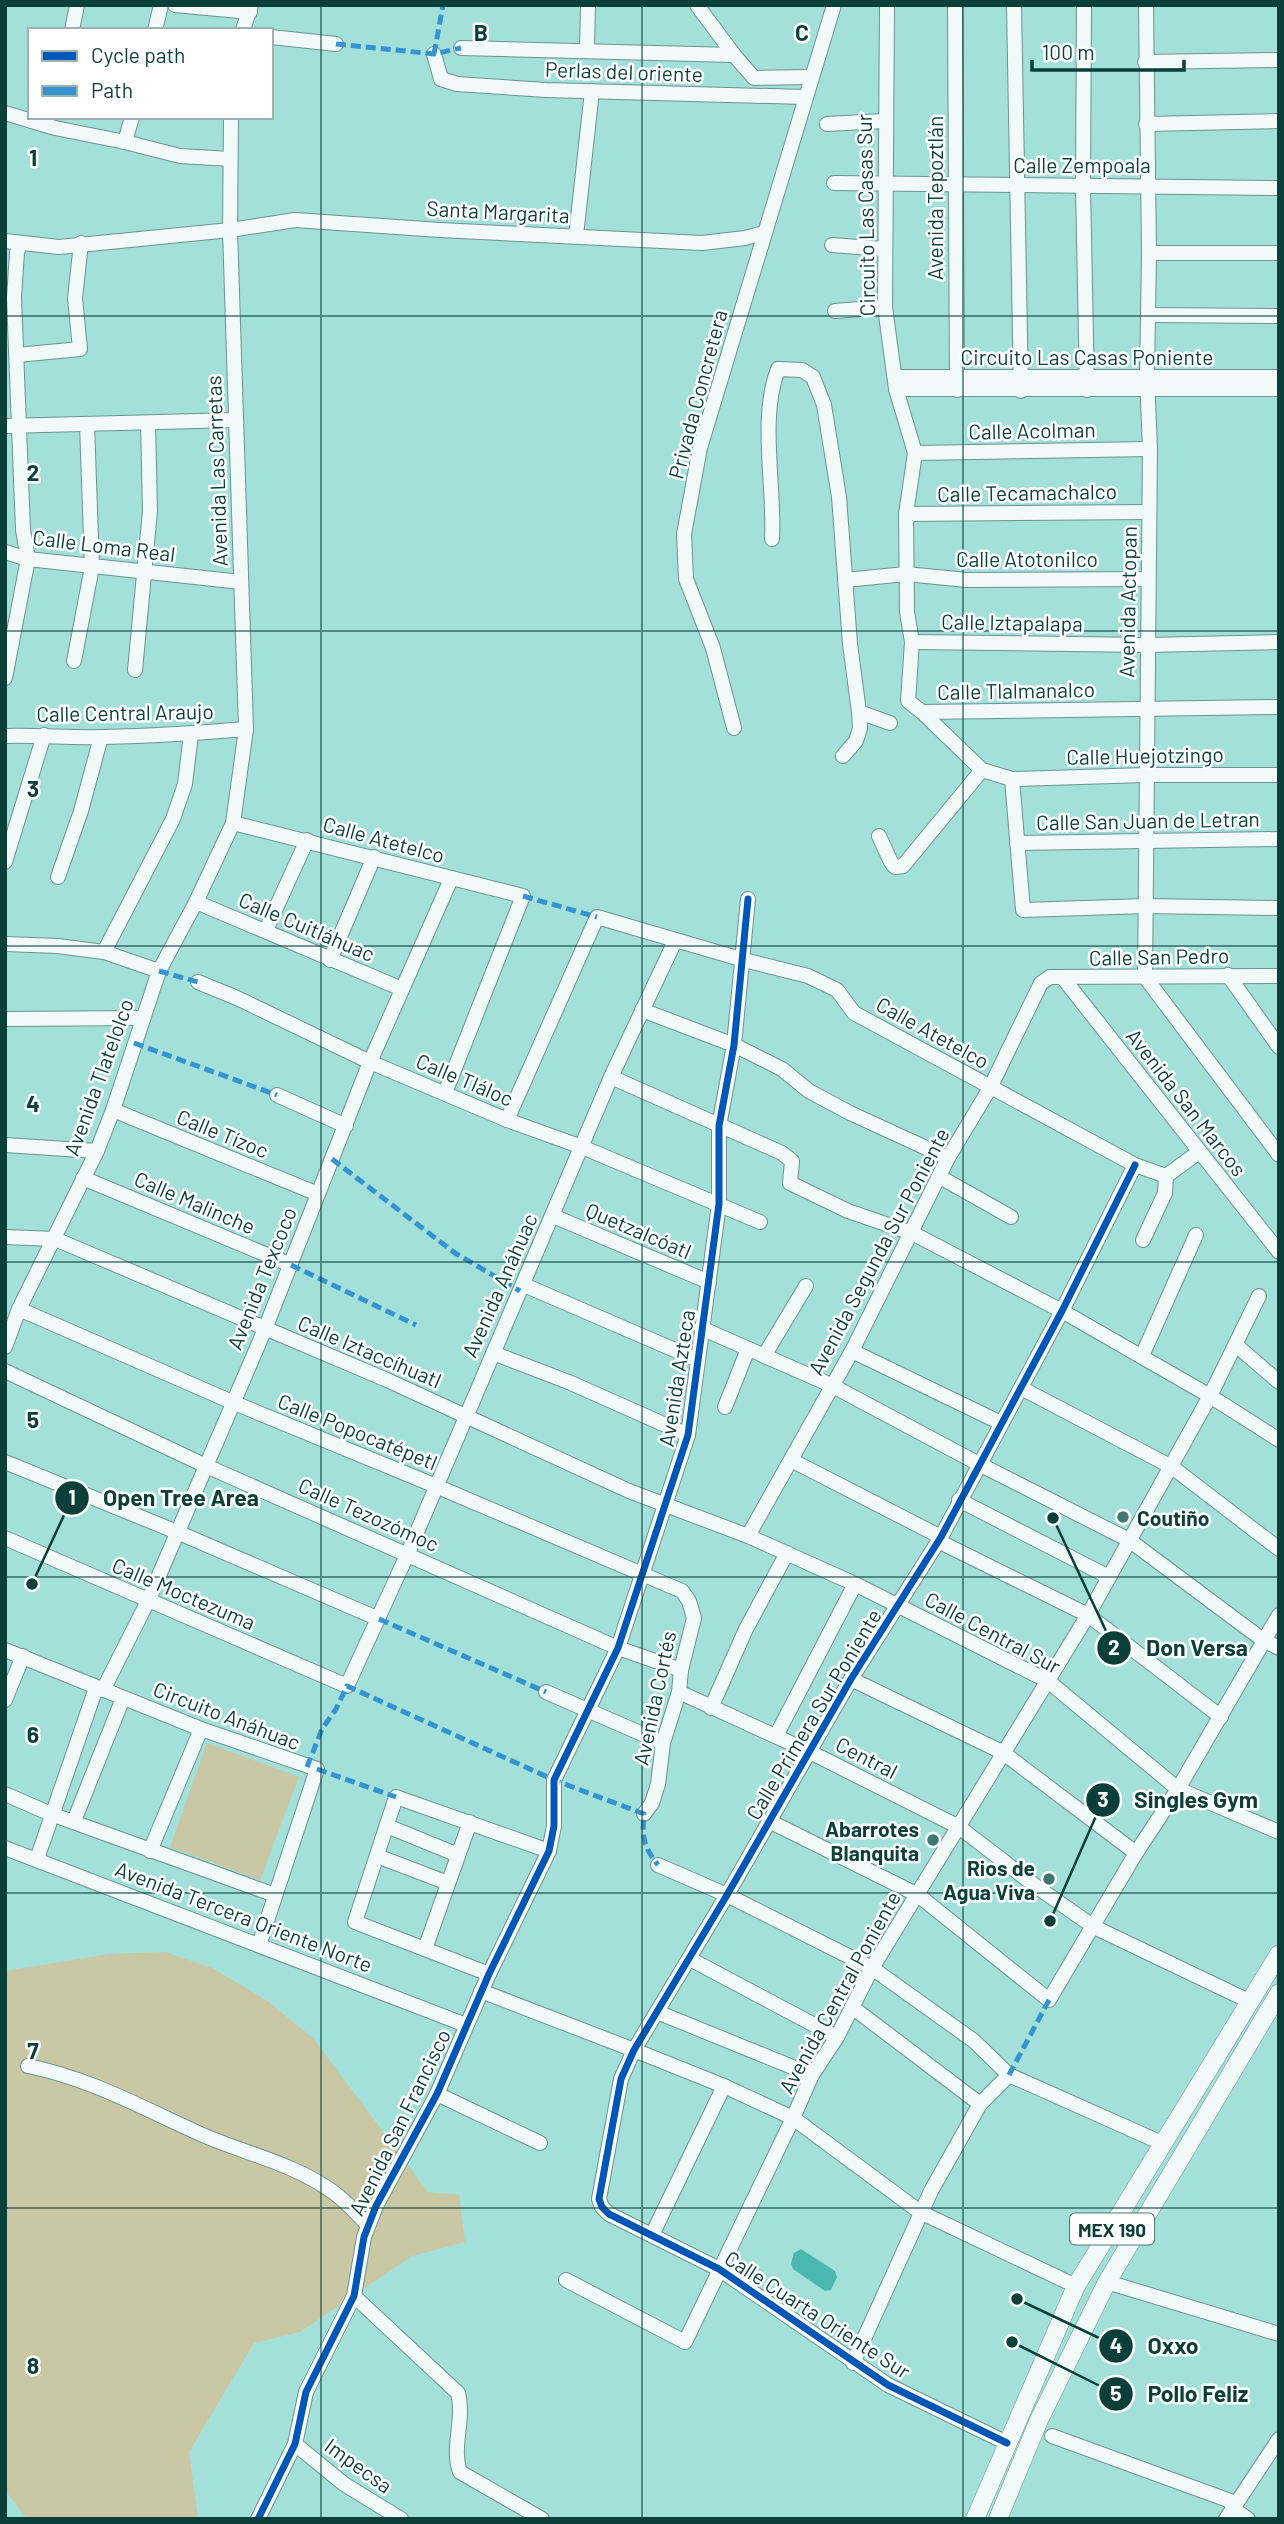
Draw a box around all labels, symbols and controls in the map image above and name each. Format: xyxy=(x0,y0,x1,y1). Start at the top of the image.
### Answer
text: B xyxy=(474,18,488,46)
text: C xyxy=(795,18,809,46)
legend xyxy=(28,28,273,119)
scale bar xyxy=(1032,28,1184,72)
text: 100 m xyxy=(1042,39,1095,64)
text: Cycle path xyxy=(91,42,185,67)
street label: Perlas del oriente xyxy=(545,56,703,86)
text: Path xyxy=(91,77,133,102)
street label: Circuito Las Casas Sur xyxy=(851,113,879,317)
street label: Avenida Tepoztlán xyxy=(922,116,947,280)
text: 1 xyxy=(29,143,37,171)
street label: Calle Zempoala xyxy=(1013,152,1151,177)
street label: Santa Margarita xyxy=(426,195,570,227)
street label: Privada Concretera xyxy=(662,307,732,481)
street label: Circuito Las Casas Poniente xyxy=(961,344,1213,369)
street label: Avenida Las Carretas xyxy=(200,375,232,567)
street label: Calle Acolman xyxy=(968,416,1096,444)
text: 2 xyxy=(27,458,39,486)
street label: Calle Tecamachalco xyxy=(937,478,1117,506)
street label: Calle Loma Real xyxy=(31,524,177,566)
street label: Avenida Actopan xyxy=(1113,526,1141,678)
street label: Calle Atotonilco xyxy=(956,546,1098,571)
street label: Calle Iztapalapa xyxy=(941,608,1083,636)
street label: Calle Tlalmanalco xyxy=(937,676,1095,704)
street label: Calle Central Araujo xyxy=(36,698,214,726)
street label: Calle Huejotzingo xyxy=(1066,741,1224,769)
text: 3 xyxy=(27,774,39,802)
street label: Calle San Juan de Letran xyxy=(1036,806,1260,834)
street label: Calle Atetelco xyxy=(320,811,448,867)
street label: Calle Cuitláhuac xyxy=(235,886,379,966)
street label: Calle San Pedro xyxy=(1089,942,1229,970)
street label: Calle Atetelco xyxy=(872,991,994,1073)
street label: Avenida Tlatelolco xyxy=(58,995,138,1159)
street label: Avenida San Marcos xyxy=(1122,1023,1252,1181)
street label: Calle Tláloc xyxy=(413,1047,517,1111)
text: 4 xyxy=(26,1089,40,1117)
street label: Calle Tízoc xyxy=(174,1103,272,1163)
street label: Avenida Segunda Sur Poniente xyxy=(802,1123,954,1379)
street label: Calle Malinche xyxy=(131,1165,259,1239)
street label: Quetzalcóatl xyxy=(582,1197,696,1263)
street label: Avenida Texcoco xyxy=(221,1203,301,1353)
street label: Avenida Anáhuac xyxy=(456,1209,542,1361)
street label: Avenida Azteca xyxy=(653,1308,699,1448)
street label: Calle Iztaccíhuatl xyxy=(294,1310,446,1392)
street label: Calle Popocatépetl xyxy=(275,1388,441,1474)
text: 5 xyxy=(27,1405,39,1433)
street label: Calle Tezozómoc xyxy=(295,1472,443,1556)
callout: Open Tree Area xyxy=(55,1476,273,1520)
text: Open Tree Area xyxy=(103,1483,259,1511)
text: 1 xyxy=(68,1484,76,1509)
place label: Coutiño xyxy=(1137,1505,1209,1530)
marker: Coutiño xyxy=(1115,1509,1131,1525)
street label: Calle Moctezuma xyxy=(109,1552,259,1634)
street label: Calle Central Sur xyxy=(921,1586,1065,1678)
street label: Calle Primera Sur Poniente xyxy=(740,1604,886,1824)
callout: Don Versa xyxy=(1097,1626,1262,1670)
street label: Avenida Cortés xyxy=(628,1629,680,1767)
text: Don Versa xyxy=(1146,1633,1248,1661)
text: 2 xyxy=(1108,1634,1120,1659)
street label: Circuito Anáhuac xyxy=(150,1676,304,1754)
text: 6 xyxy=(27,1720,39,1748)
street label: Central xyxy=(832,1731,902,1783)
callout: Singles Gym xyxy=(1086,1778,1272,1822)
text: Singles Gym xyxy=(1134,1785,1258,1813)
text: 3 xyxy=(1097,1786,1109,1811)
place label: Abarrotes Blanquita xyxy=(825,1816,919,1865)
marker: Abarrotes Blanquita xyxy=(925,1832,941,1848)
street label: Avenida Tercera Oriente Norte xyxy=(112,1855,376,1977)
place label: Rios de Agua Viva xyxy=(943,1855,1035,1904)
marker: Rios de Agua Viva xyxy=(1041,1871,1057,1887)
street label: Avenida Central Poniente xyxy=(773,1886,905,2098)
street label: Avenida San Francisco xyxy=(343,2025,455,2219)
text: 7 xyxy=(27,2036,39,2064)
road number: MEX 190 xyxy=(1070,2214,1154,2244)
street label: Calle Cuarta Oriente Sur xyxy=(721,2245,916,2384)
callout: Oxxo xyxy=(1098,2324,1212,2368)
text: Oxxo xyxy=(1148,2331,1199,2359)
text: 4 xyxy=(1110,2332,1122,2357)
text: 8 xyxy=(27,2351,39,2379)
callout: Pollo Feliz xyxy=(1099,2372,1262,2416)
text: Pollo Feliz xyxy=(1148,2379,1248,2407)
text: 5 xyxy=(1110,2380,1122,2405)
street label: Impecsa xyxy=(320,2432,398,2498)

